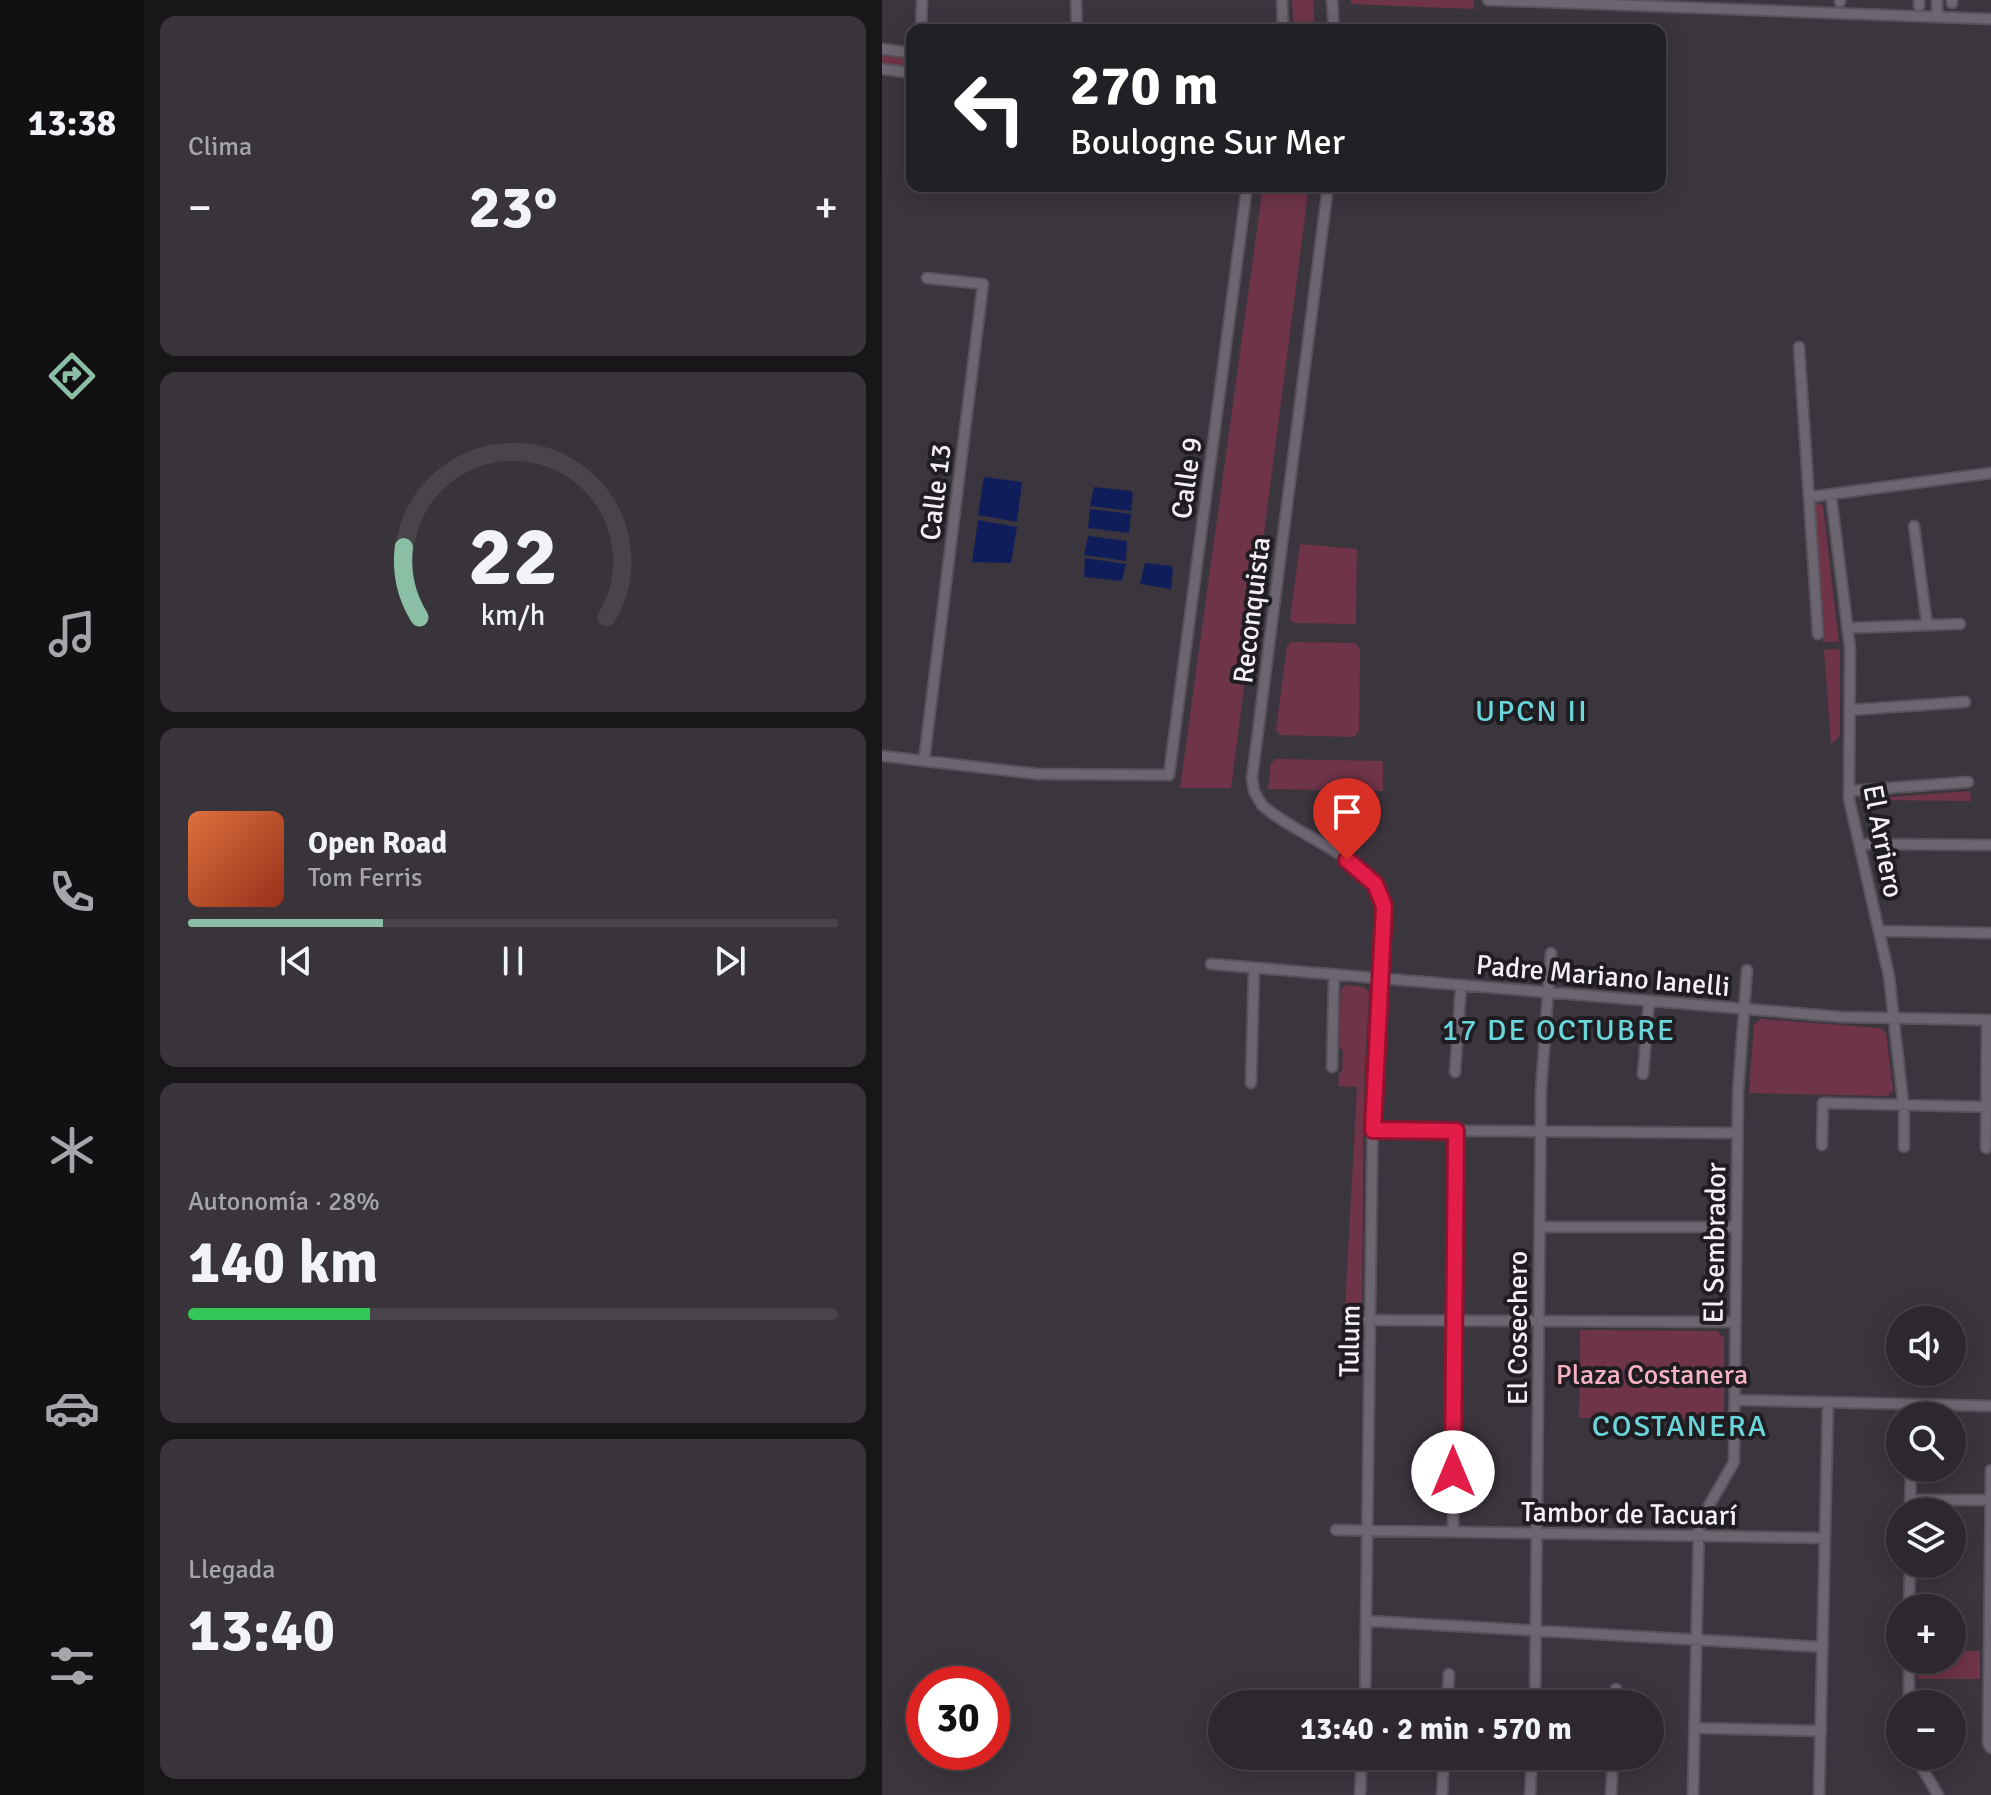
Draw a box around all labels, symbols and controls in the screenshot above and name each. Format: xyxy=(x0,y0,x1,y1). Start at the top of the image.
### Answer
text: 270 m xyxy=(1070,51,1218,120)
icon: left xyxy=(938,56,1042,160)
text: 13:38 xyxy=(28,101,116,146)
text: Boulogne Sur Mer xyxy=(1070,120,1345,165)
text: Clima xyxy=(188,131,252,163)
text: 23° xyxy=(469,171,557,245)
text: − xyxy=(188,181,212,235)
text: + xyxy=(814,181,838,235)
icon: directions xyxy=(44,348,100,404)
street label: Calle 9 xyxy=(1164,435,1210,521)
street label: Calle 13 xyxy=(913,442,959,542)
text: 22 xyxy=(468,505,558,607)
street label: Reconquista xyxy=(1226,535,1278,685)
text: km/h xyxy=(481,598,545,633)
icon: music xyxy=(44,606,100,662)
district label: UPCN II xyxy=(1475,693,1589,730)
pin xyxy=(1313,778,1381,860)
street label: El Arriero xyxy=(1855,782,1911,901)
icon: arrive xyxy=(1325,790,1369,834)
text: Open Road xyxy=(308,825,447,862)
text: Tom Ferris xyxy=(308,862,422,894)
icon: phone xyxy=(44,864,100,920)
icon: previous xyxy=(274,939,318,983)
icon: pause xyxy=(491,939,535,983)
icon: next xyxy=(708,939,752,983)
street label: Padre Mariano Ianelli xyxy=(1475,948,1731,1004)
district label: 17 DE OCTUBRE xyxy=(1442,1012,1676,1049)
icon: climate xyxy=(44,1122,100,1178)
street label: El Sembrador xyxy=(1697,1162,1733,1324)
text: Autonomía · 28% xyxy=(188,1186,380,1218)
text: 140 km xyxy=(188,1226,378,1300)
street label: El Cosechero xyxy=(1501,1251,1535,1405)
street label: Tulum xyxy=(1332,1305,1368,1377)
map controls xyxy=(1886,1306,1966,1770)
button: sound xyxy=(1886,1306,1966,1386)
park label: Plaza Costanera xyxy=(1556,1358,1748,1392)
icon: car xyxy=(44,1380,100,1436)
button: search xyxy=(1886,1402,1966,1482)
district label: COSTANERA xyxy=(1592,1408,1768,1445)
position arrow xyxy=(1411,1430,1495,1514)
street label: Tambor de Tacuarí xyxy=(1521,1495,1738,1533)
button: layers xyxy=(1886,1498,1966,1578)
text: Llegada xyxy=(188,1554,275,1586)
text: 13:40 xyxy=(188,1594,335,1668)
button: + xyxy=(1886,1594,1966,1674)
icon: filters xyxy=(44,1638,100,1694)
speed limit sign: 30 xyxy=(906,1666,1010,1770)
button: − xyxy=(1886,1690,1966,1770)
text: 13:40 · 2 min · 570 m xyxy=(1300,1711,1572,1748)

